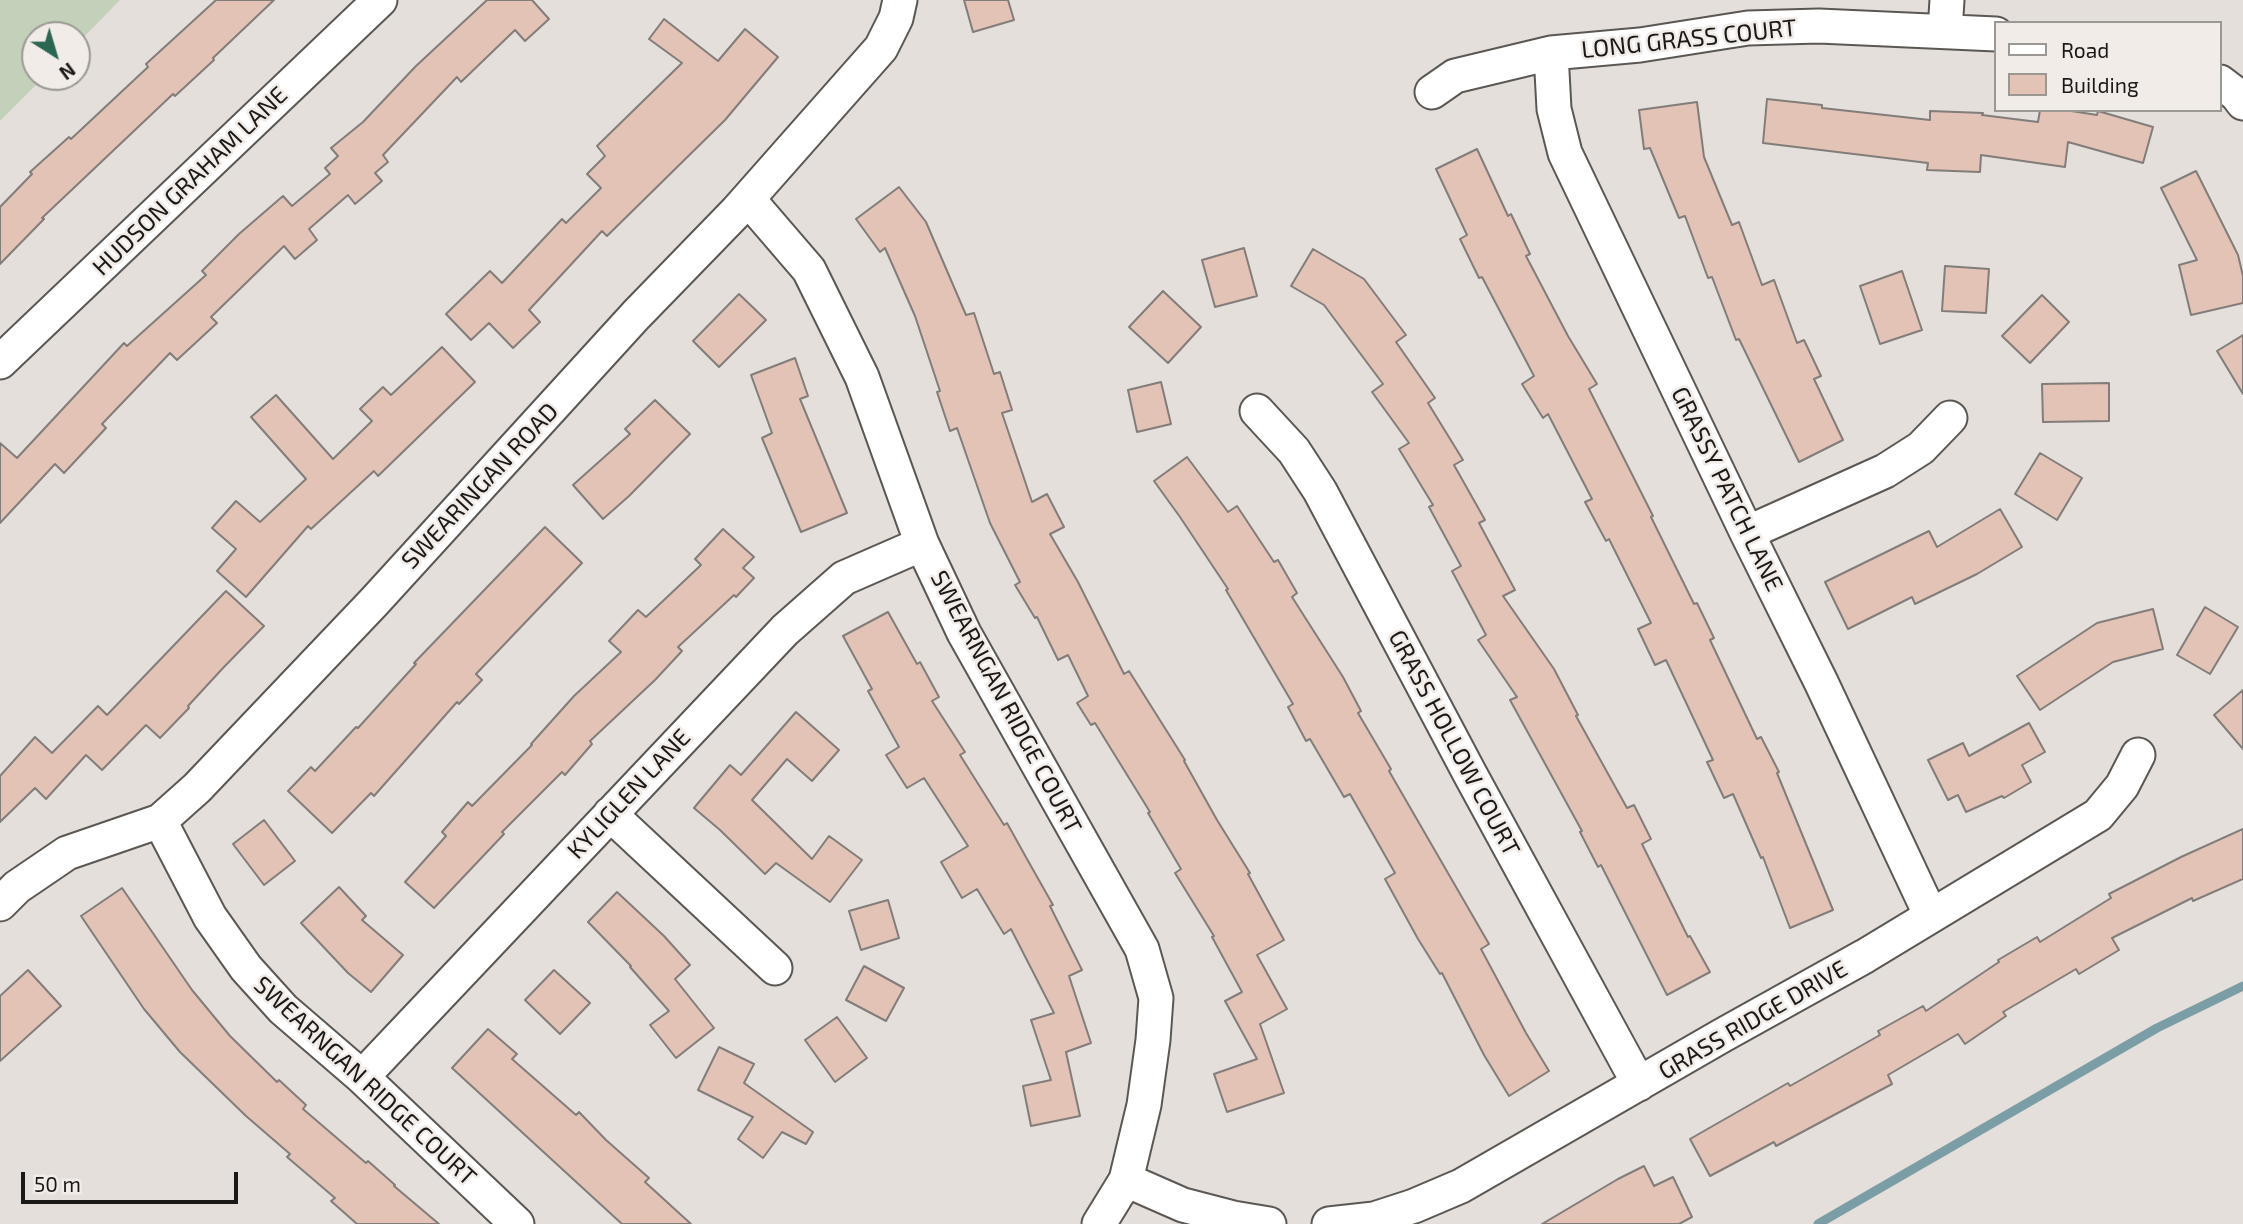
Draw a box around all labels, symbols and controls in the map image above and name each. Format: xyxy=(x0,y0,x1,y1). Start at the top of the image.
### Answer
street label: LONG GRASS COURT xyxy=(1580,13,1798,65)
north arrow xyxy=(21,21,91,91)
legend xyxy=(1994,21,2222,112)
text: Road xyxy=(2061,37,2109,62)
text: N xyxy=(55,58,80,85)
text: Building xyxy=(2061,72,2139,97)
street label: HUDSON GRAHAM LANE xyxy=(87,80,293,282)
street label: GRASSY PATCH LANE xyxy=(1665,382,1789,596)
street label: SWEARINGAN ROAD xyxy=(396,397,564,575)
street label: SWEARNGAN RIDGE COURT xyxy=(924,566,1088,838)
street label: GRASS HOLLOW COURT xyxy=(1382,625,1526,861)
street label: KYLIGLEN LANE xyxy=(561,723,697,865)
street label: GRASS RIDGE DRIVE xyxy=(1654,954,1852,1086)
street label: SWEARNGAN RIDGE COURT xyxy=(248,970,482,1192)
scale bar xyxy=(24,1158,242,1202)
text: 50 m xyxy=(34,1171,81,1196)

